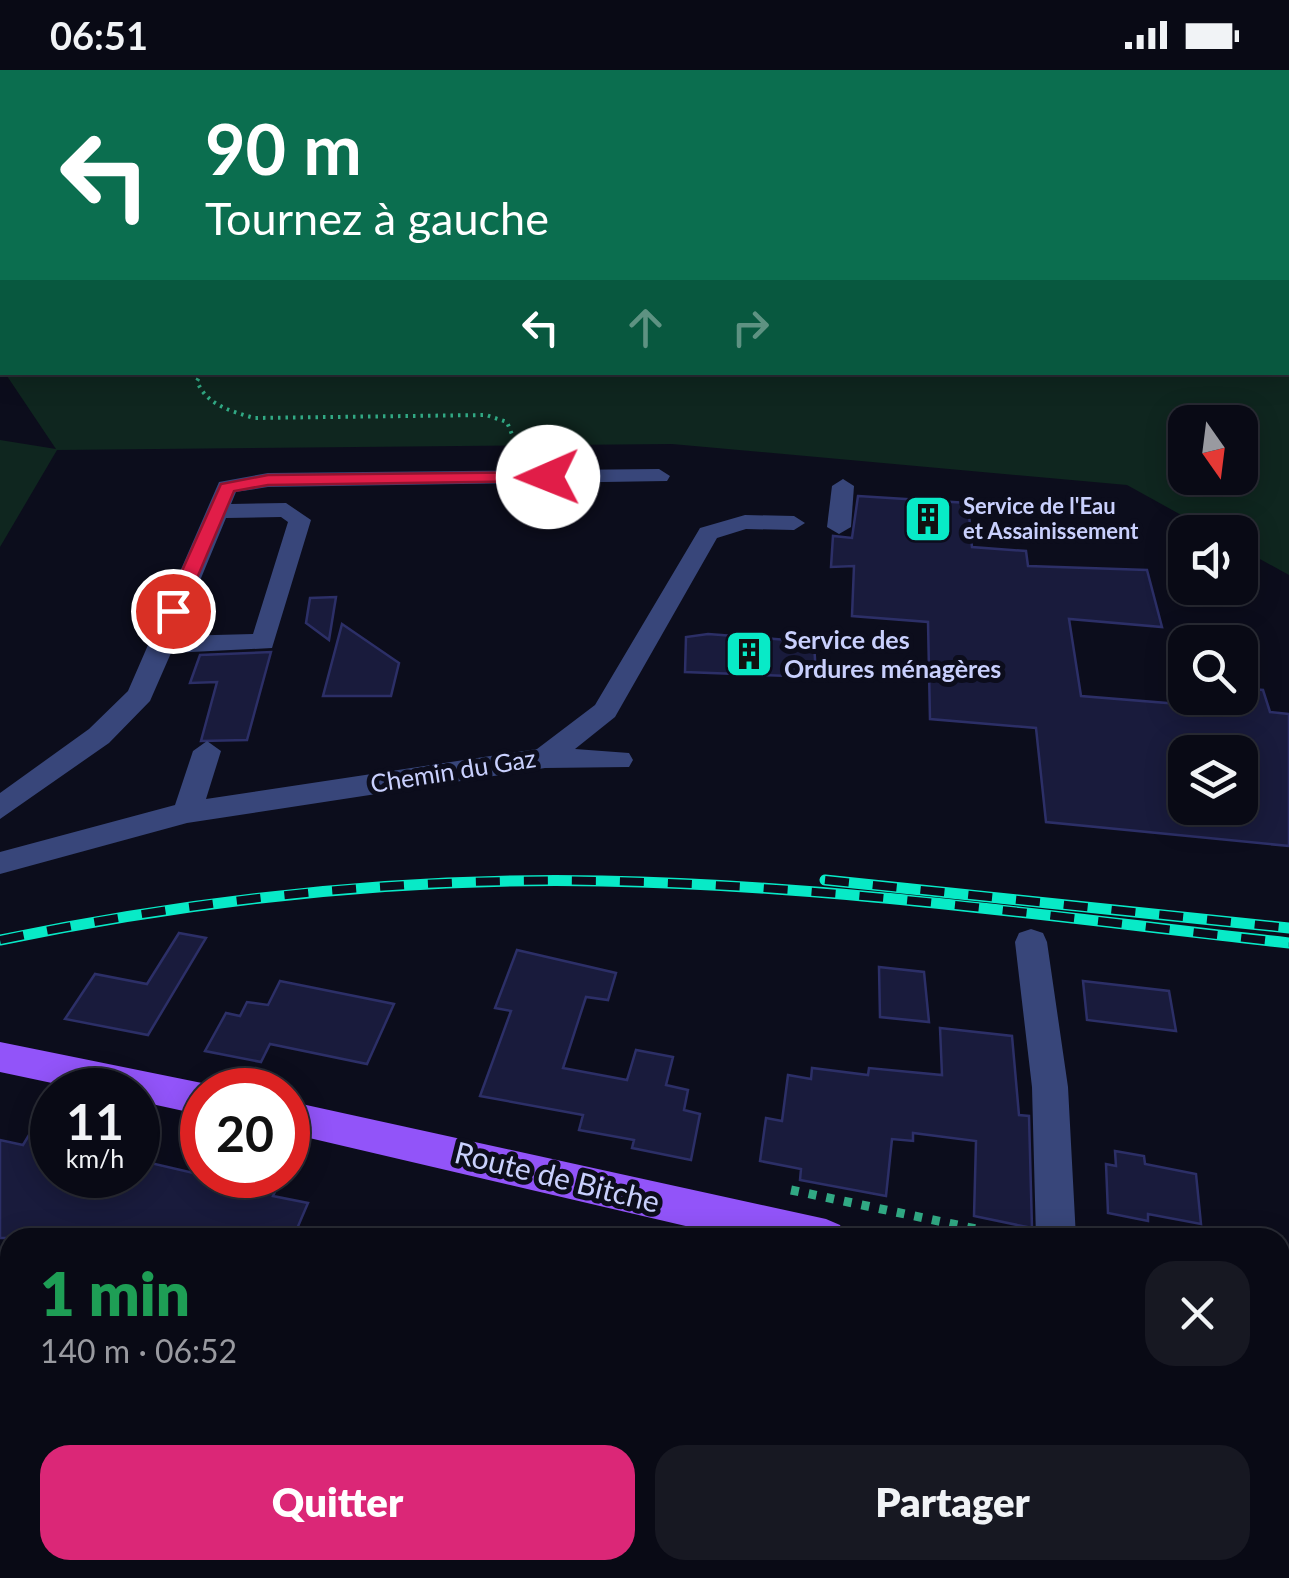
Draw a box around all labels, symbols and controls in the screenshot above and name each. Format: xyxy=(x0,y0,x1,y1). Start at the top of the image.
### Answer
text: 06:51 xyxy=(50,12,148,58)
text: 90 m xyxy=(205,106,362,190)
icon: left xyxy=(40,110,170,240)
text: Tournez à gauche xyxy=(205,191,549,245)
icon: left xyxy=(513,300,568,355)
icon: ahead xyxy=(618,300,673,355)
icon: right xyxy=(723,300,778,355)
north arrow xyxy=(1168,405,1258,495)
map controls xyxy=(1168,405,1258,825)
position arrow xyxy=(496,425,600,529)
place label: Service de l'Eau et Assainissement xyxy=(963,492,1139,544)
building icon: Service de l'Eau et Assainissement xyxy=(902,493,954,545)
button: sound xyxy=(1168,515,1258,605)
pin xyxy=(131,569,216,654)
icon: arrive xyxy=(146,584,201,639)
place label: Service des Ordures ménagères xyxy=(784,624,1001,683)
button: search xyxy=(1168,625,1258,715)
building icon: Service des Ordures ménagères xyxy=(723,628,775,680)
button: layers xyxy=(1168,735,1258,825)
street label: Chemin du Gaz xyxy=(368,742,538,798)
speed limit sign: 20 xyxy=(180,1068,310,1198)
text: 11 xyxy=(66,1091,124,1151)
street label: Route de Bitche xyxy=(451,1133,664,1219)
text: km/h xyxy=(66,1143,124,1173)
text: 1 min xyxy=(40,1257,190,1329)
button: close xyxy=(1145,1261,1250,1366)
text: 140 m · 06:52 xyxy=(40,1331,237,1370)
button: Quitter xyxy=(40,1445,635,1560)
button: Partager xyxy=(655,1445,1250,1560)

